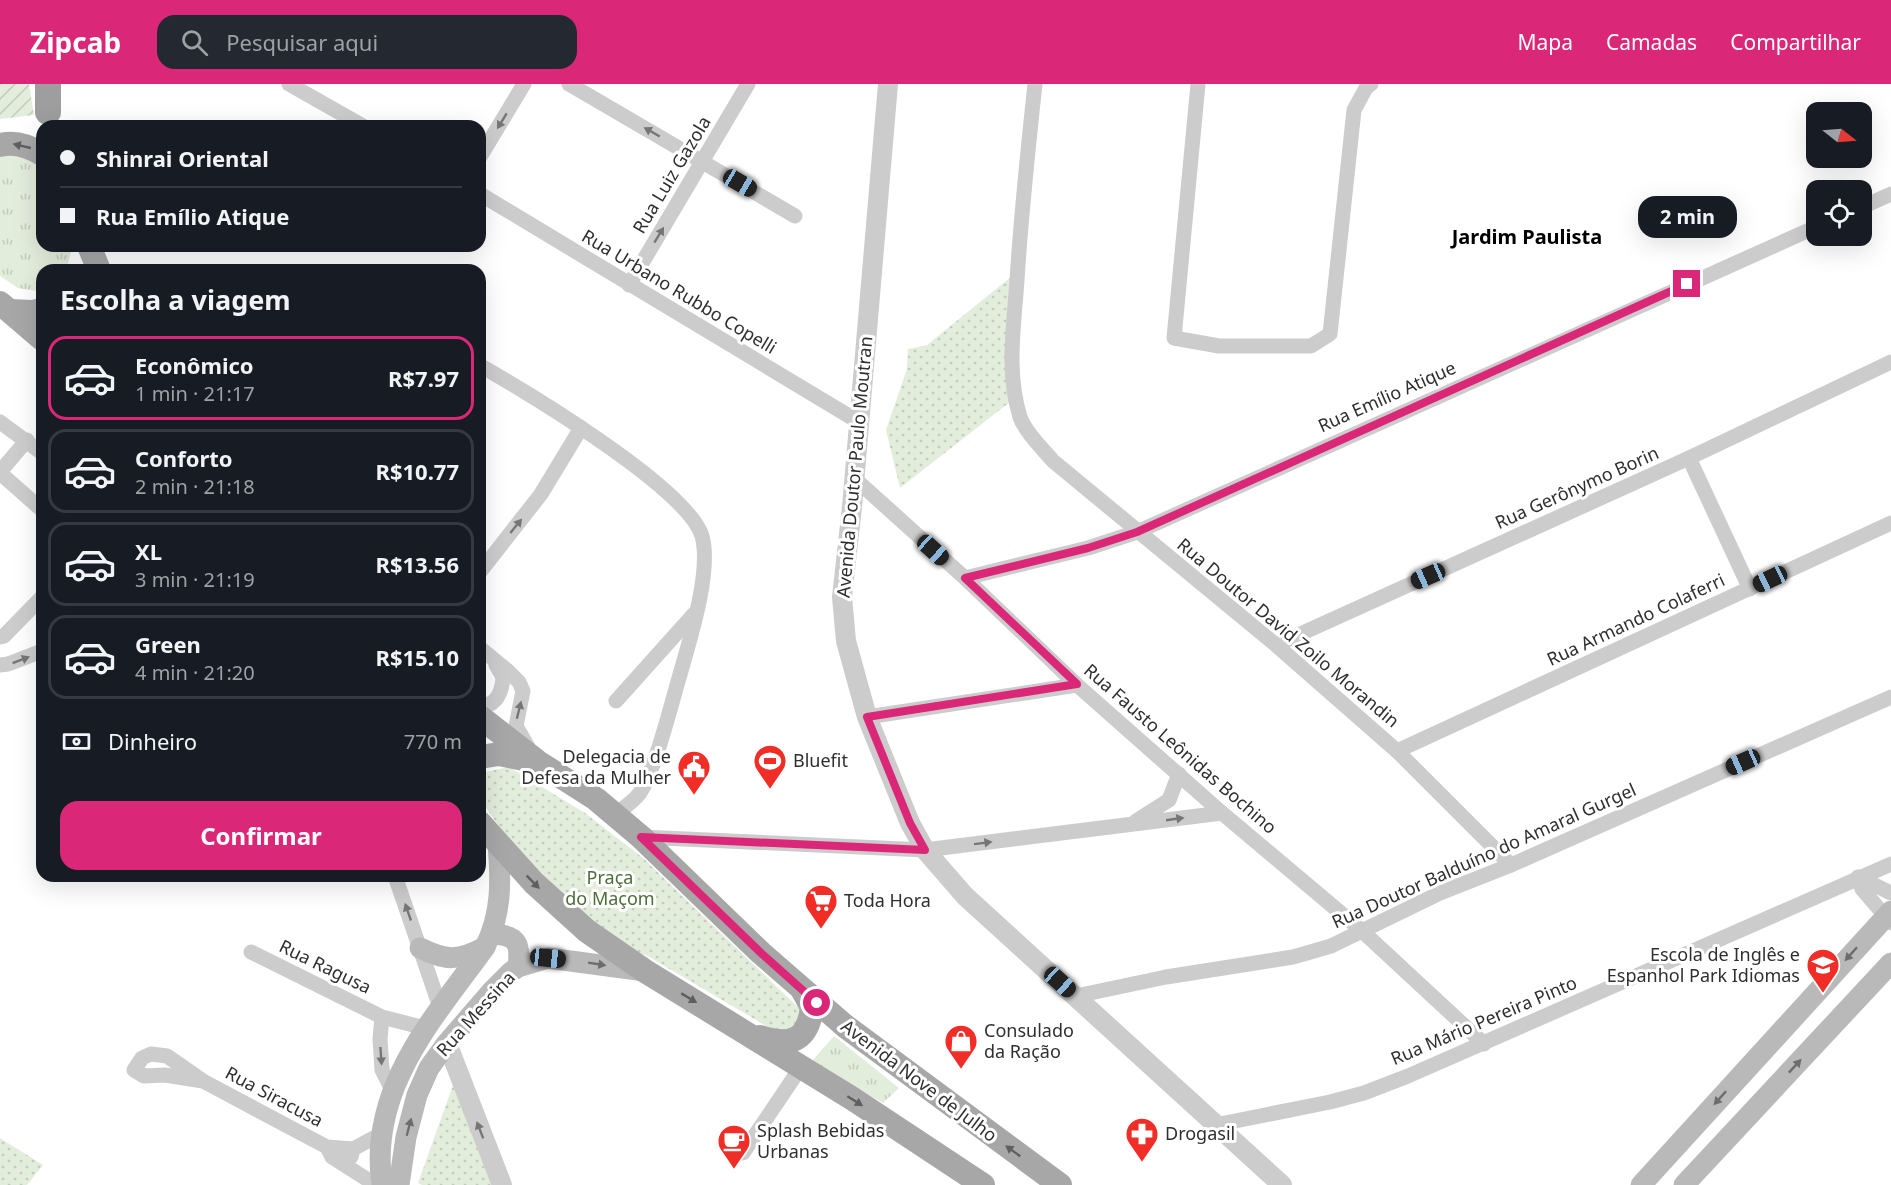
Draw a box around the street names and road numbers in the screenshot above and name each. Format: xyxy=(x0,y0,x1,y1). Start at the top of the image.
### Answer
street label: Rua Luiz Gazola xyxy=(627,111,716,238)
street label: Rua Urbano Rubbo Copelli xyxy=(578,223,781,359)
street label: Avenida Doutor Paulo Moutran xyxy=(831,335,877,599)
street label: Rua Emílio Atique xyxy=(1314,355,1459,437)
street label: Rua Gerônymo Borin xyxy=(1491,440,1662,534)
street label: Rua Doutor David Zoilo Morandin xyxy=(1173,532,1405,732)
street label: Rua Armando Colaferri xyxy=(1543,567,1728,671)
street label: Rua Fausto Leônidas Bochino xyxy=(1079,658,1282,839)
street label: Rua Doutor Balduíno do Amaral Gurgel xyxy=(1328,777,1640,933)
street label: Rua Ragusa xyxy=(276,934,375,999)
street label: Rua Messina xyxy=(431,966,520,1061)
street label: Rua Mário Pereira Pinto xyxy=(1387,970,1580,1070)
street label: Avenida Nove de Julho xyxy=(837,1014,1002,1147)
street label: Rua Siracusa xyxy=(221,1060,327,1132)

